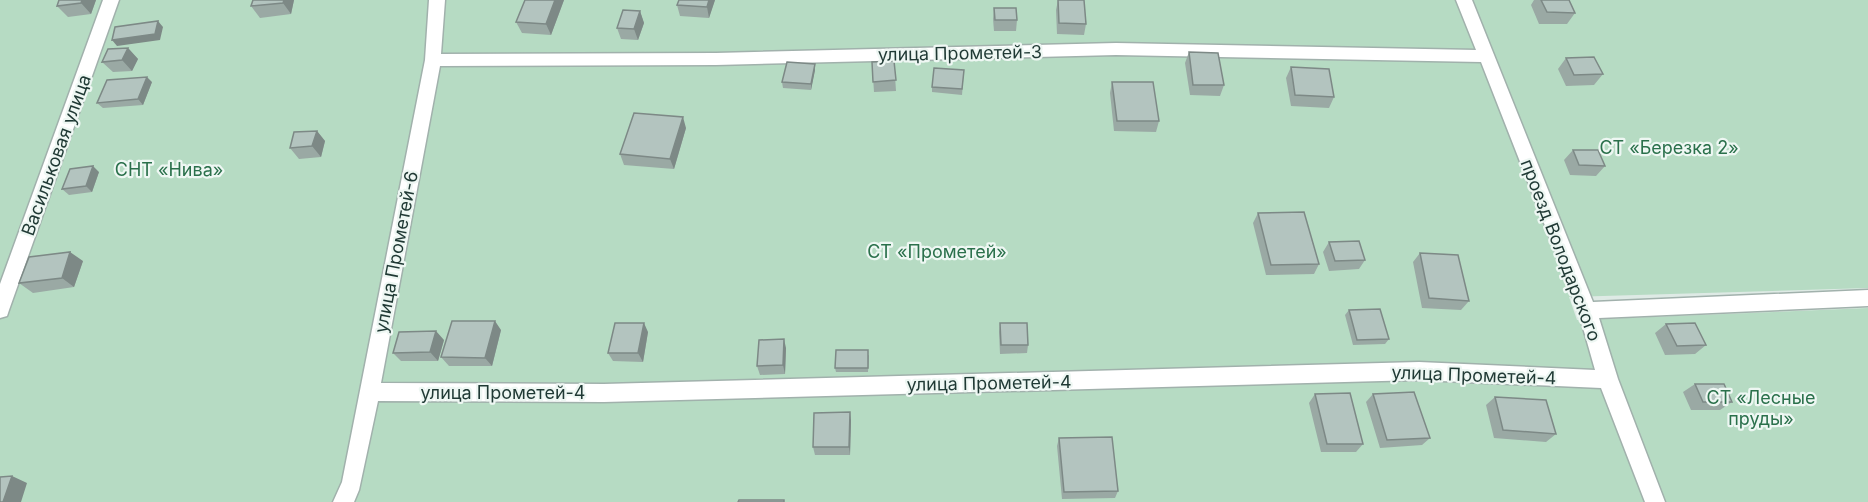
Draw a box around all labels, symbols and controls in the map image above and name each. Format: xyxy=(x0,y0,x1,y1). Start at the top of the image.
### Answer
street label: улица Прометей-3 xyxy=(878,41,1042,65)
street label: Васильковая улица xyxy=(17,72,95,238)
park label: СТ «Березка 2» xyxy=(1599,137,1739,158)
street label: проезд Володарского xyxy=(1517,156,1605,344)
park label: СНТ «Нива» xyxy=(115,159,223,180)
street label: улица Прометей-6 xyxy=(370,169,422,335)
park label: СТ «Прометей» xyxy=(867,241,1007,262)
street label: улица Прометей-4 xyxy=(1391,362,1557,388)
street label: улица Прометей-4 xyxy=(906,371,1072,395)
street label: улица Прометей-4 xyxy=(421,382,585,403)
park label: СТ «Лесные пруды» xyxy=(1707,387,1815,429)

